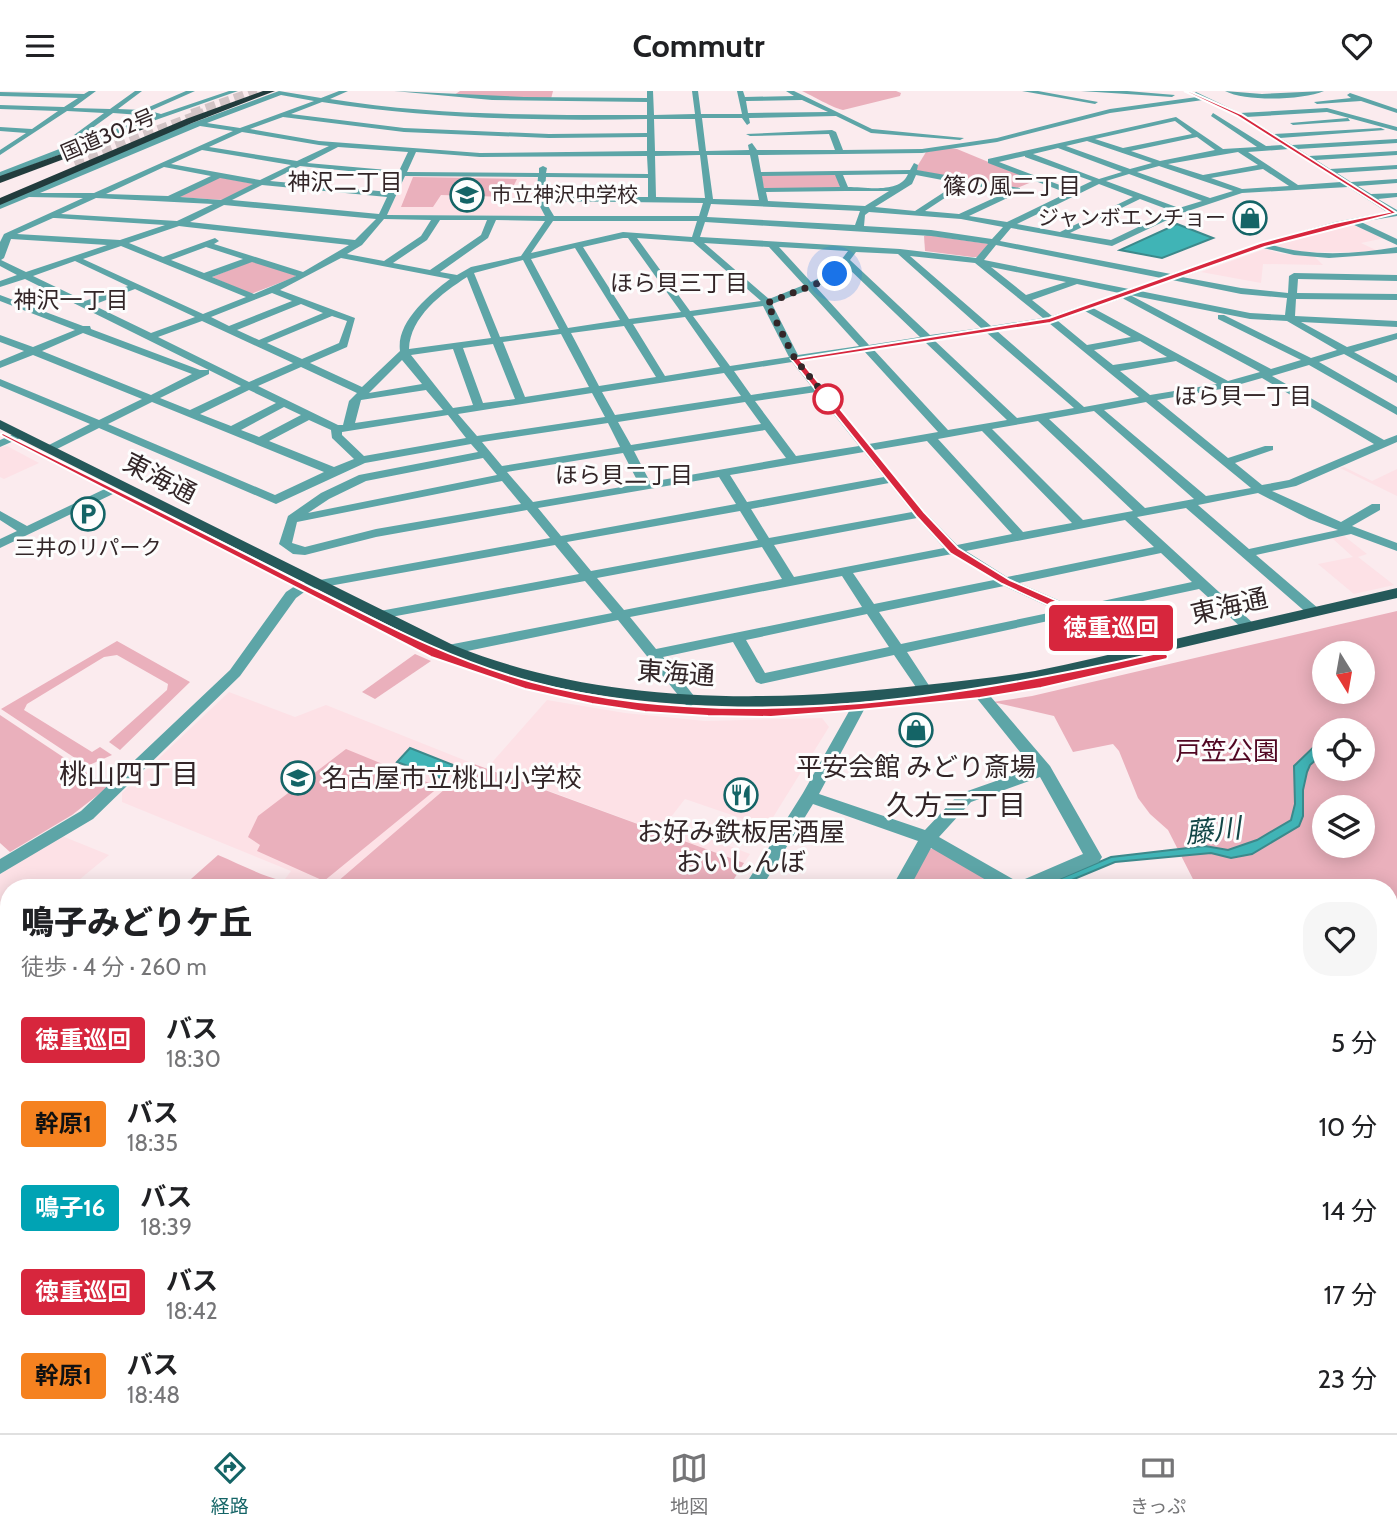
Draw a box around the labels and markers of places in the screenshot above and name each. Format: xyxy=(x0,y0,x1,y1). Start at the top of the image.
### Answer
school or university icon: 市立神沢中学校 xyxy=(448,176,486,214)
place label: 市立神沢中学校 xyxy=(491,182,638,207)
shop icon: ジャンボエンチョー xyxy=(1231,199,1269,237)
place label: ジャンボエンチョー xyxy=(1038,205,1226,230)
unlabelled marker xyxy=(813,384,843,414)
parking icon: 三井のリパーク xyxy=(69,495,107,533)
place label: 三井のリパーク xyxy=(15,535,162,560)
shop icon: 平安会館 みどり斎場 xyxy=(897,711,935,749)
place label: 平安会館 みどり斎場 xyxy=(796,751,1036,783)
school or university icon: 名古屋市立桃山小学校 xyxy=(279,759,317,797)
place label: 名古屋市立桃山小学校 xyxy=(322,762,582,794)
restaurant icon: お好み鉄板居酒屋 おいしんぼ xyxy=(722,776,760,814)
place label: お好み鉄板居酒屋 おいしんぼ xyxy=(637,816,845,878)

